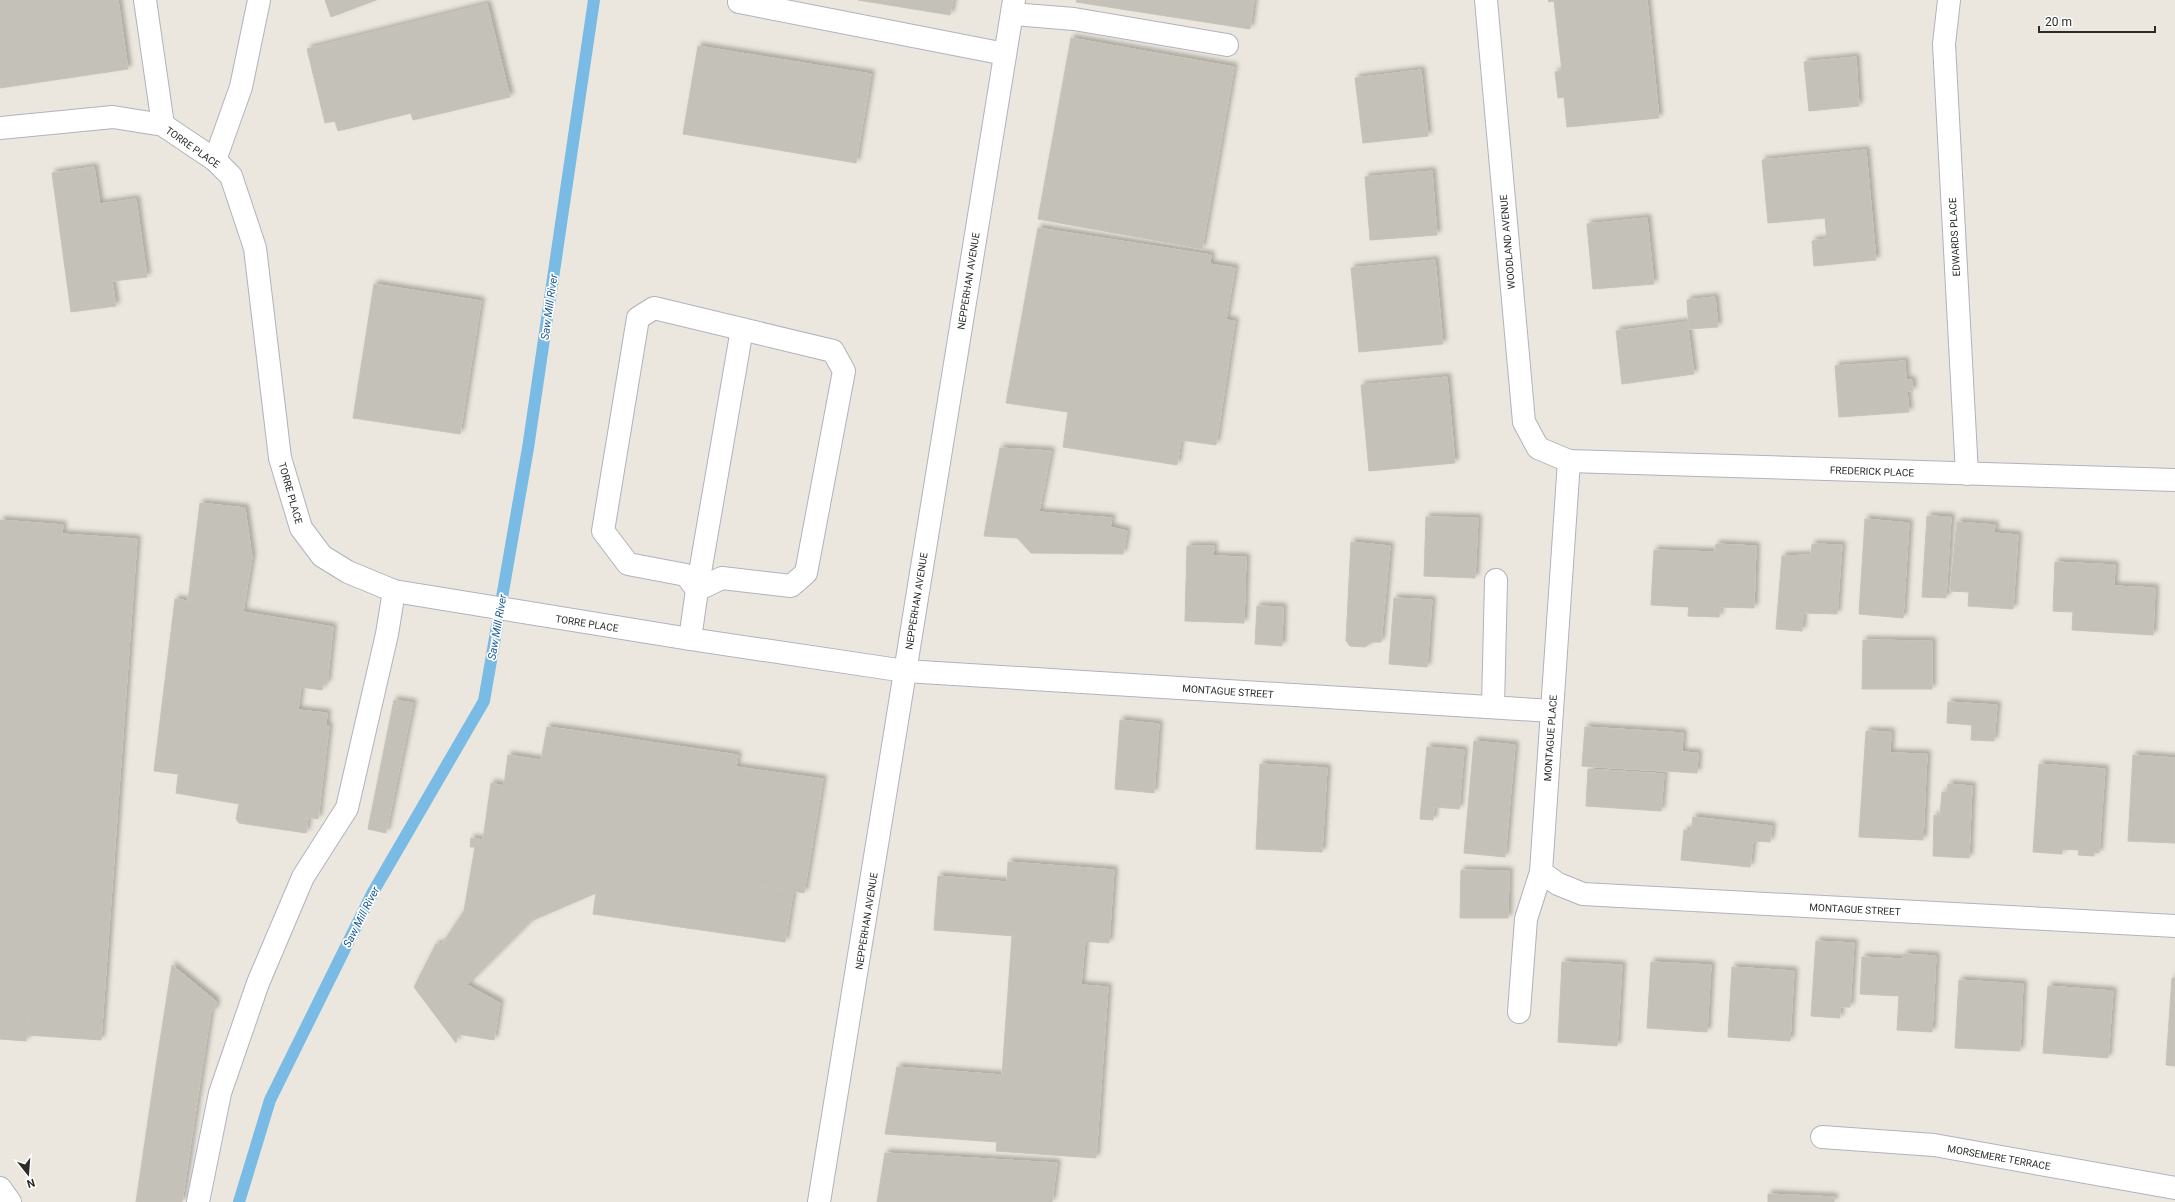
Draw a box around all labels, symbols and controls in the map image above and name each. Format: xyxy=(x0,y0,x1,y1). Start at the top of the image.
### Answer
scale bar xyxy=(2039,8,2155,34)
text: 20 m xyxy=(2045,15,2072,29)
street label: TORRE PLACE xyxy=(163,125,222,170)
street label: WOODLAND AVENUE xyxy=(1498,194,1517,290)
street label: EDWARDS PLACE xyxy=(1947,197,1962,277)
street label: NEPPERHAN AVENUE xyxy=(955,231,982,330)
water label: Saw Mill River xyxy=(538,273,561,341)
street label: TORRE PLACE xyxy=(276,461,305,526)
street label: FREDERICK PLACE xyxy=(1830,465,1915,478)
street label: NEPPERHAN AVENUE xyxy=(903,551,930,650)
water label: Saw Mill River xyxy=(485,593,510,661)
street label: TORRE PLACE xyxy=(555,613,620,634)
street label: MONTAGUE STREET xyxy=(1182,683,1274,700)
street label: MONTAGUE PLACE xyxy=(1542,694,1559,782)
street label: NEPPERHAN AVENUE xyxy=(853,871,880,970)
water label: Saw Mill River xyxy=(341,884,382,950)
street label: MONTAGUE STREET xyxy=(1809,902,1901,917)
street label: MORSEMERE TERRACE xyxy=(1946,1143,2052,1172)
north arrow xyxy=(8,1154,48,1194)
text: N xyxy=(25,1176,36,1191)

